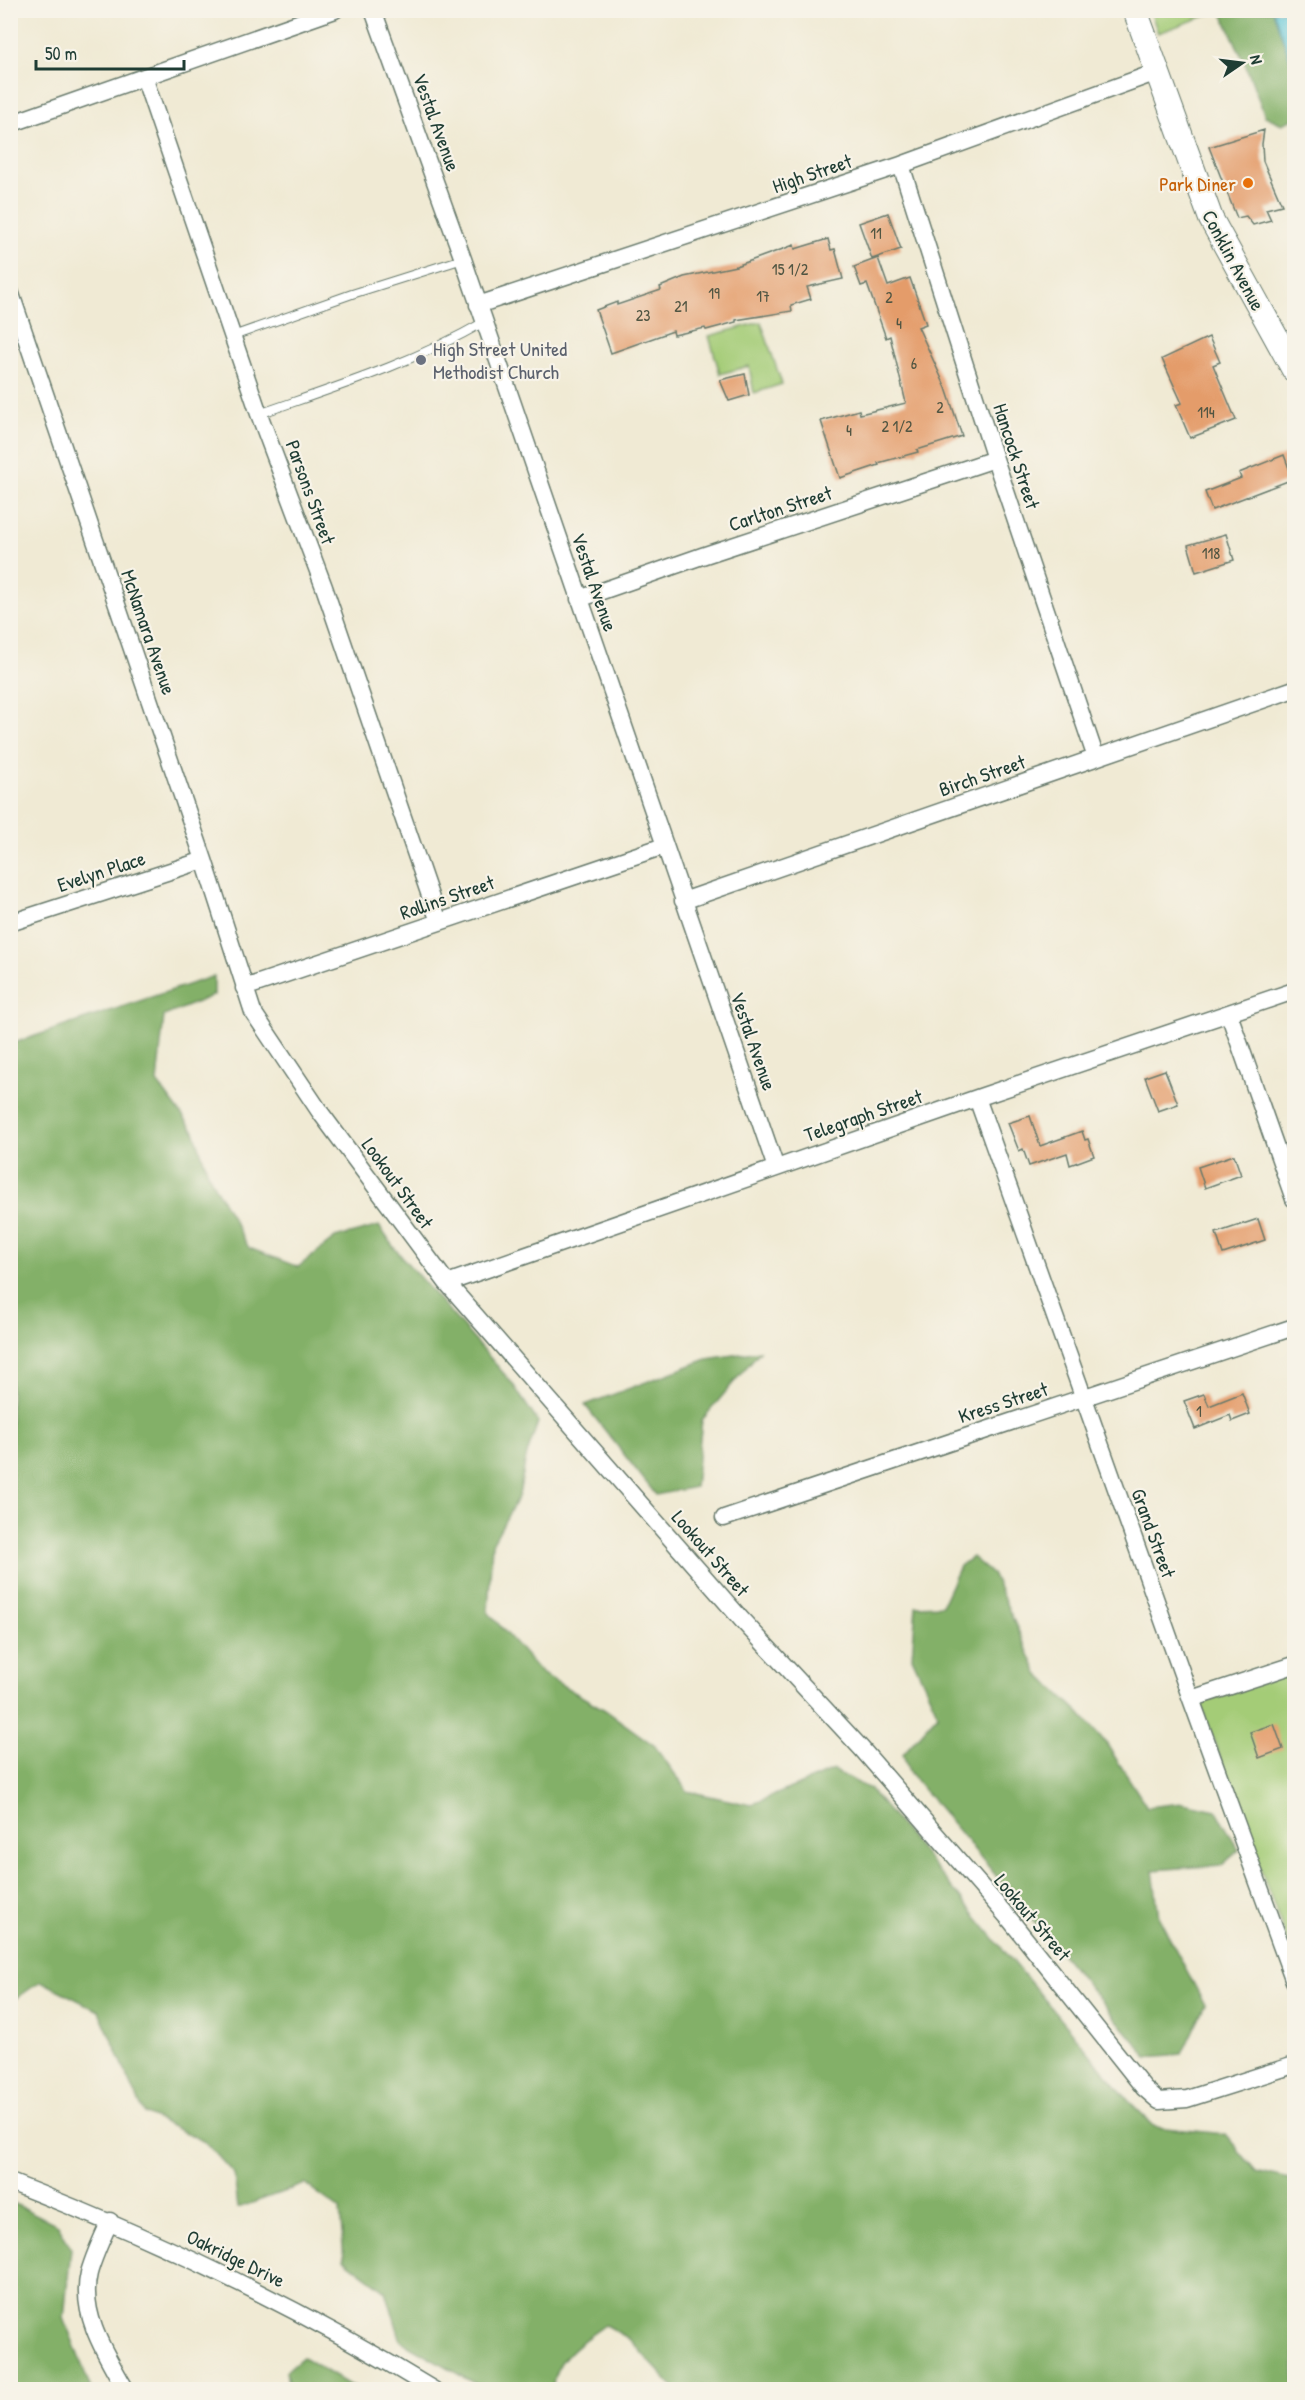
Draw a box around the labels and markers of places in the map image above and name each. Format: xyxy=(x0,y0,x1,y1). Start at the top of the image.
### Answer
place label: Park Diner xyxy=(1159,170,1236,197)
marker: Park Diner xyxy=(1241,176,1255,190)
place label: High Street United Methodist Church xyxy=(433,335,567,385)
marker: High Street United Methodist Church xyxy=(414,353,428,367)

